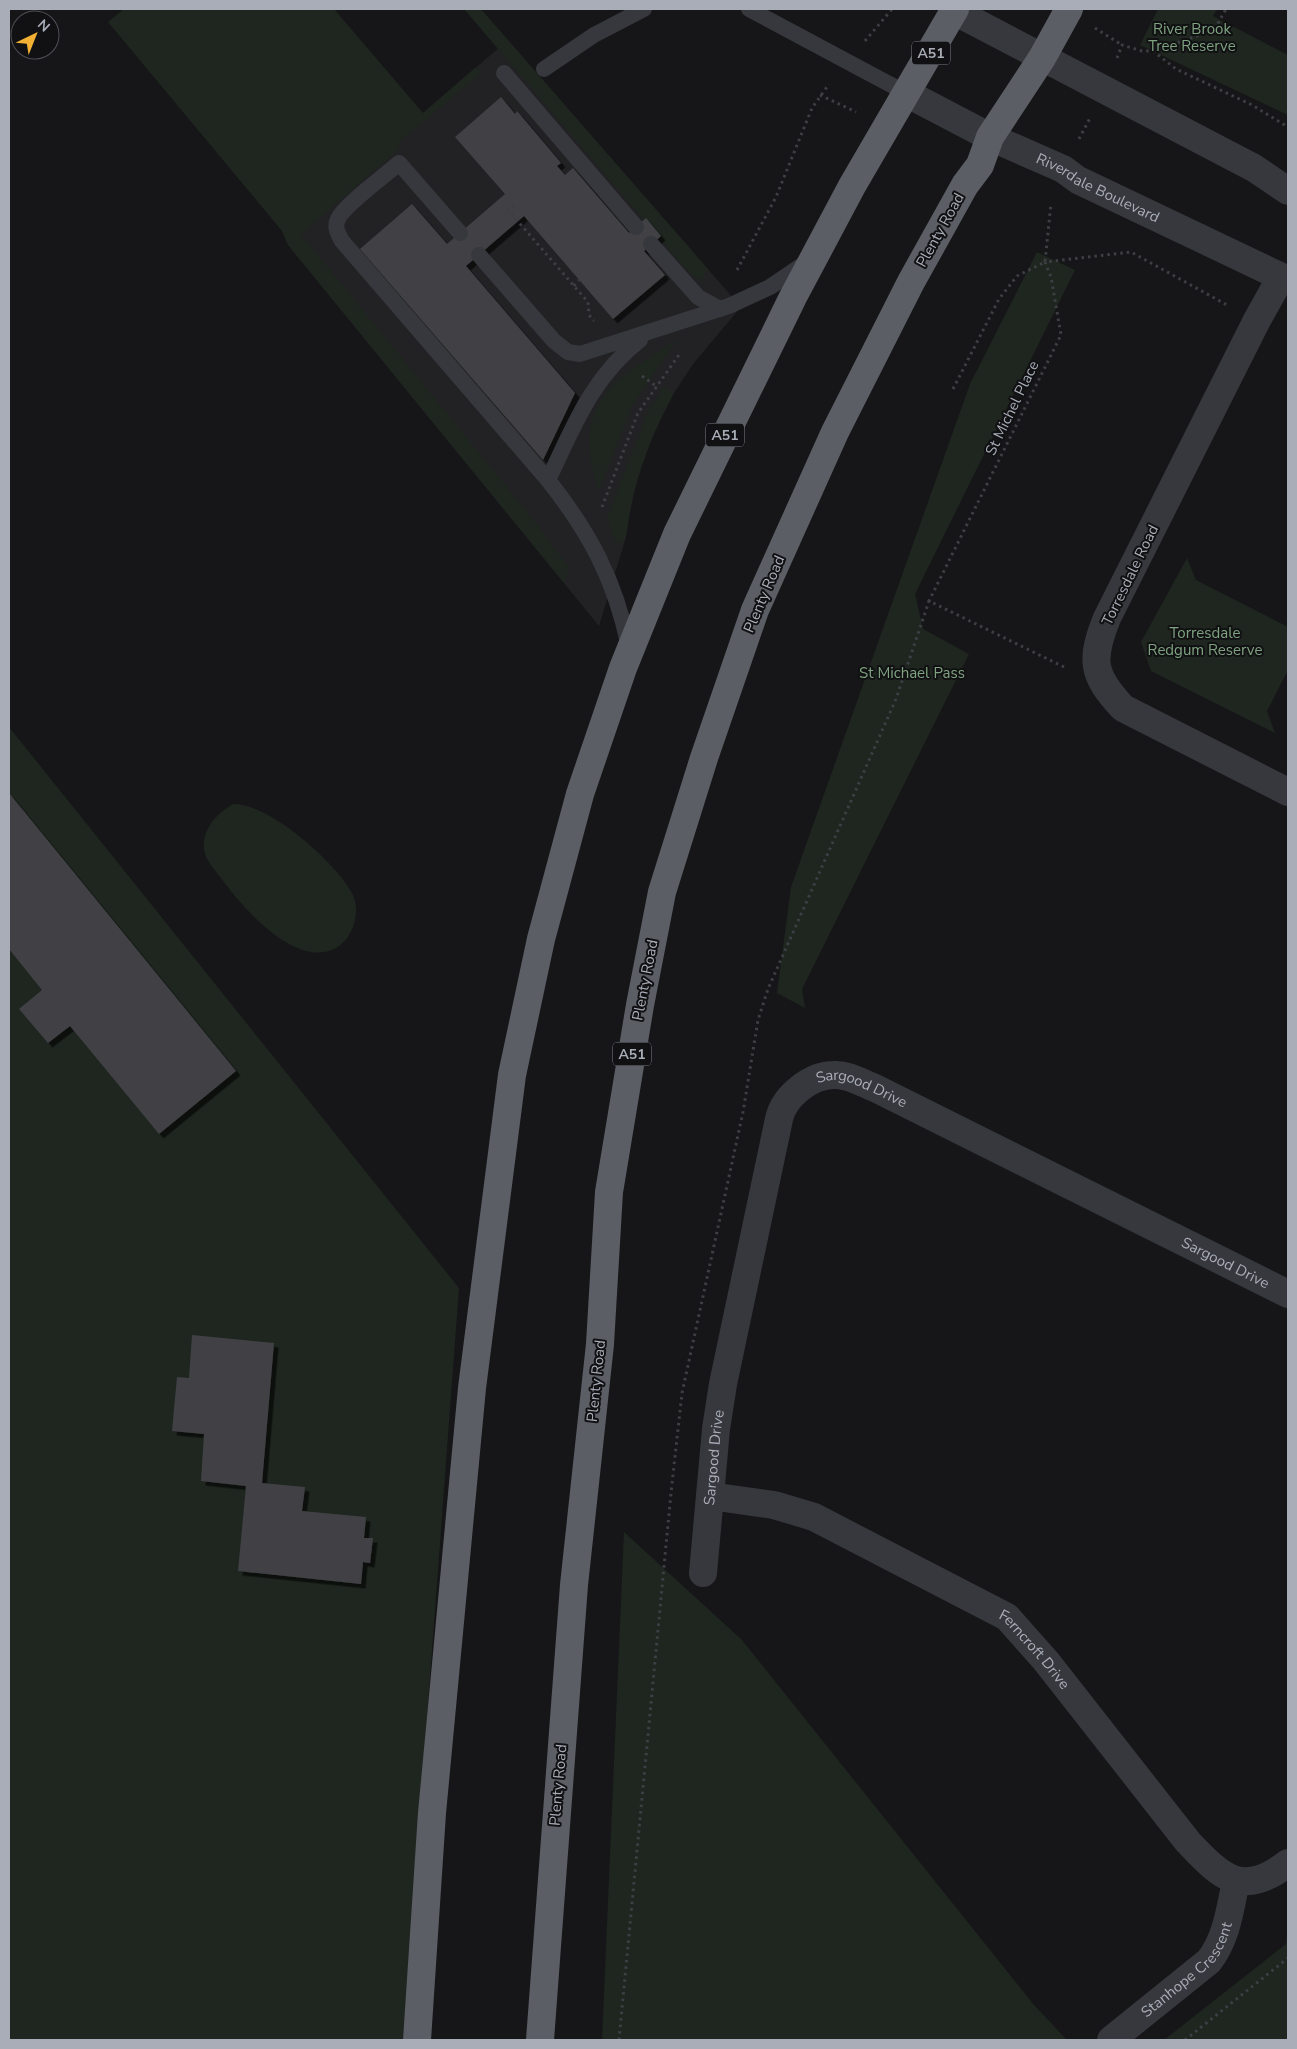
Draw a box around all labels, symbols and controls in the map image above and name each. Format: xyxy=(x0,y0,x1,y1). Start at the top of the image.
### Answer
north arrow xyxy=(10,10,60,60)
text: N xyxy=(33,15,54,36)
park label: River Brook Tree Reserve xyxy=(1148,19,1236,56)
road number: A51 xyxy=(912,42,950,64)
street label: Riverdale Boulevard xyxy=(1033,148,1163,227)
street label: Plenty Road xyxy=(911,189,969,271)
street label: St Michel Place xyxy=(980,357,1044,459)
road number: A51 xyxy=(706,424,744,446)
street label: Torresdale Road xyxy=(1097,521,1163,629)
street label: Plenty Road xyxy=(739,552,789,636)
park label: Torresdale Redgum Reserve xyxy=(1148,623,1262,660)
park label: St Michael Pass xyxy=(859,663,965,683)
street label: Plenty Road xyxy=(627,938,663,1022)
road number: A51 xyxy=(613,1042,651,1066)
street label: Sargood Drive xyxy=(813,1065,910,1112)
street label: Sargood Drive xyxy=(1178,1232,1273,1293)
street label: Plenty Road xyxy=(582,1339,610,1423)
street label: Sargood Drive xyxy=(699,1408,729,1506)
street label: Ferncroft Drive xyxy=(996,1605,1074,1693)
street label: Plenty Road xyxy=(544,1743,572,1827)
street label: Stanhope Crescent xyxy=(1137,1919,1237,2022)

